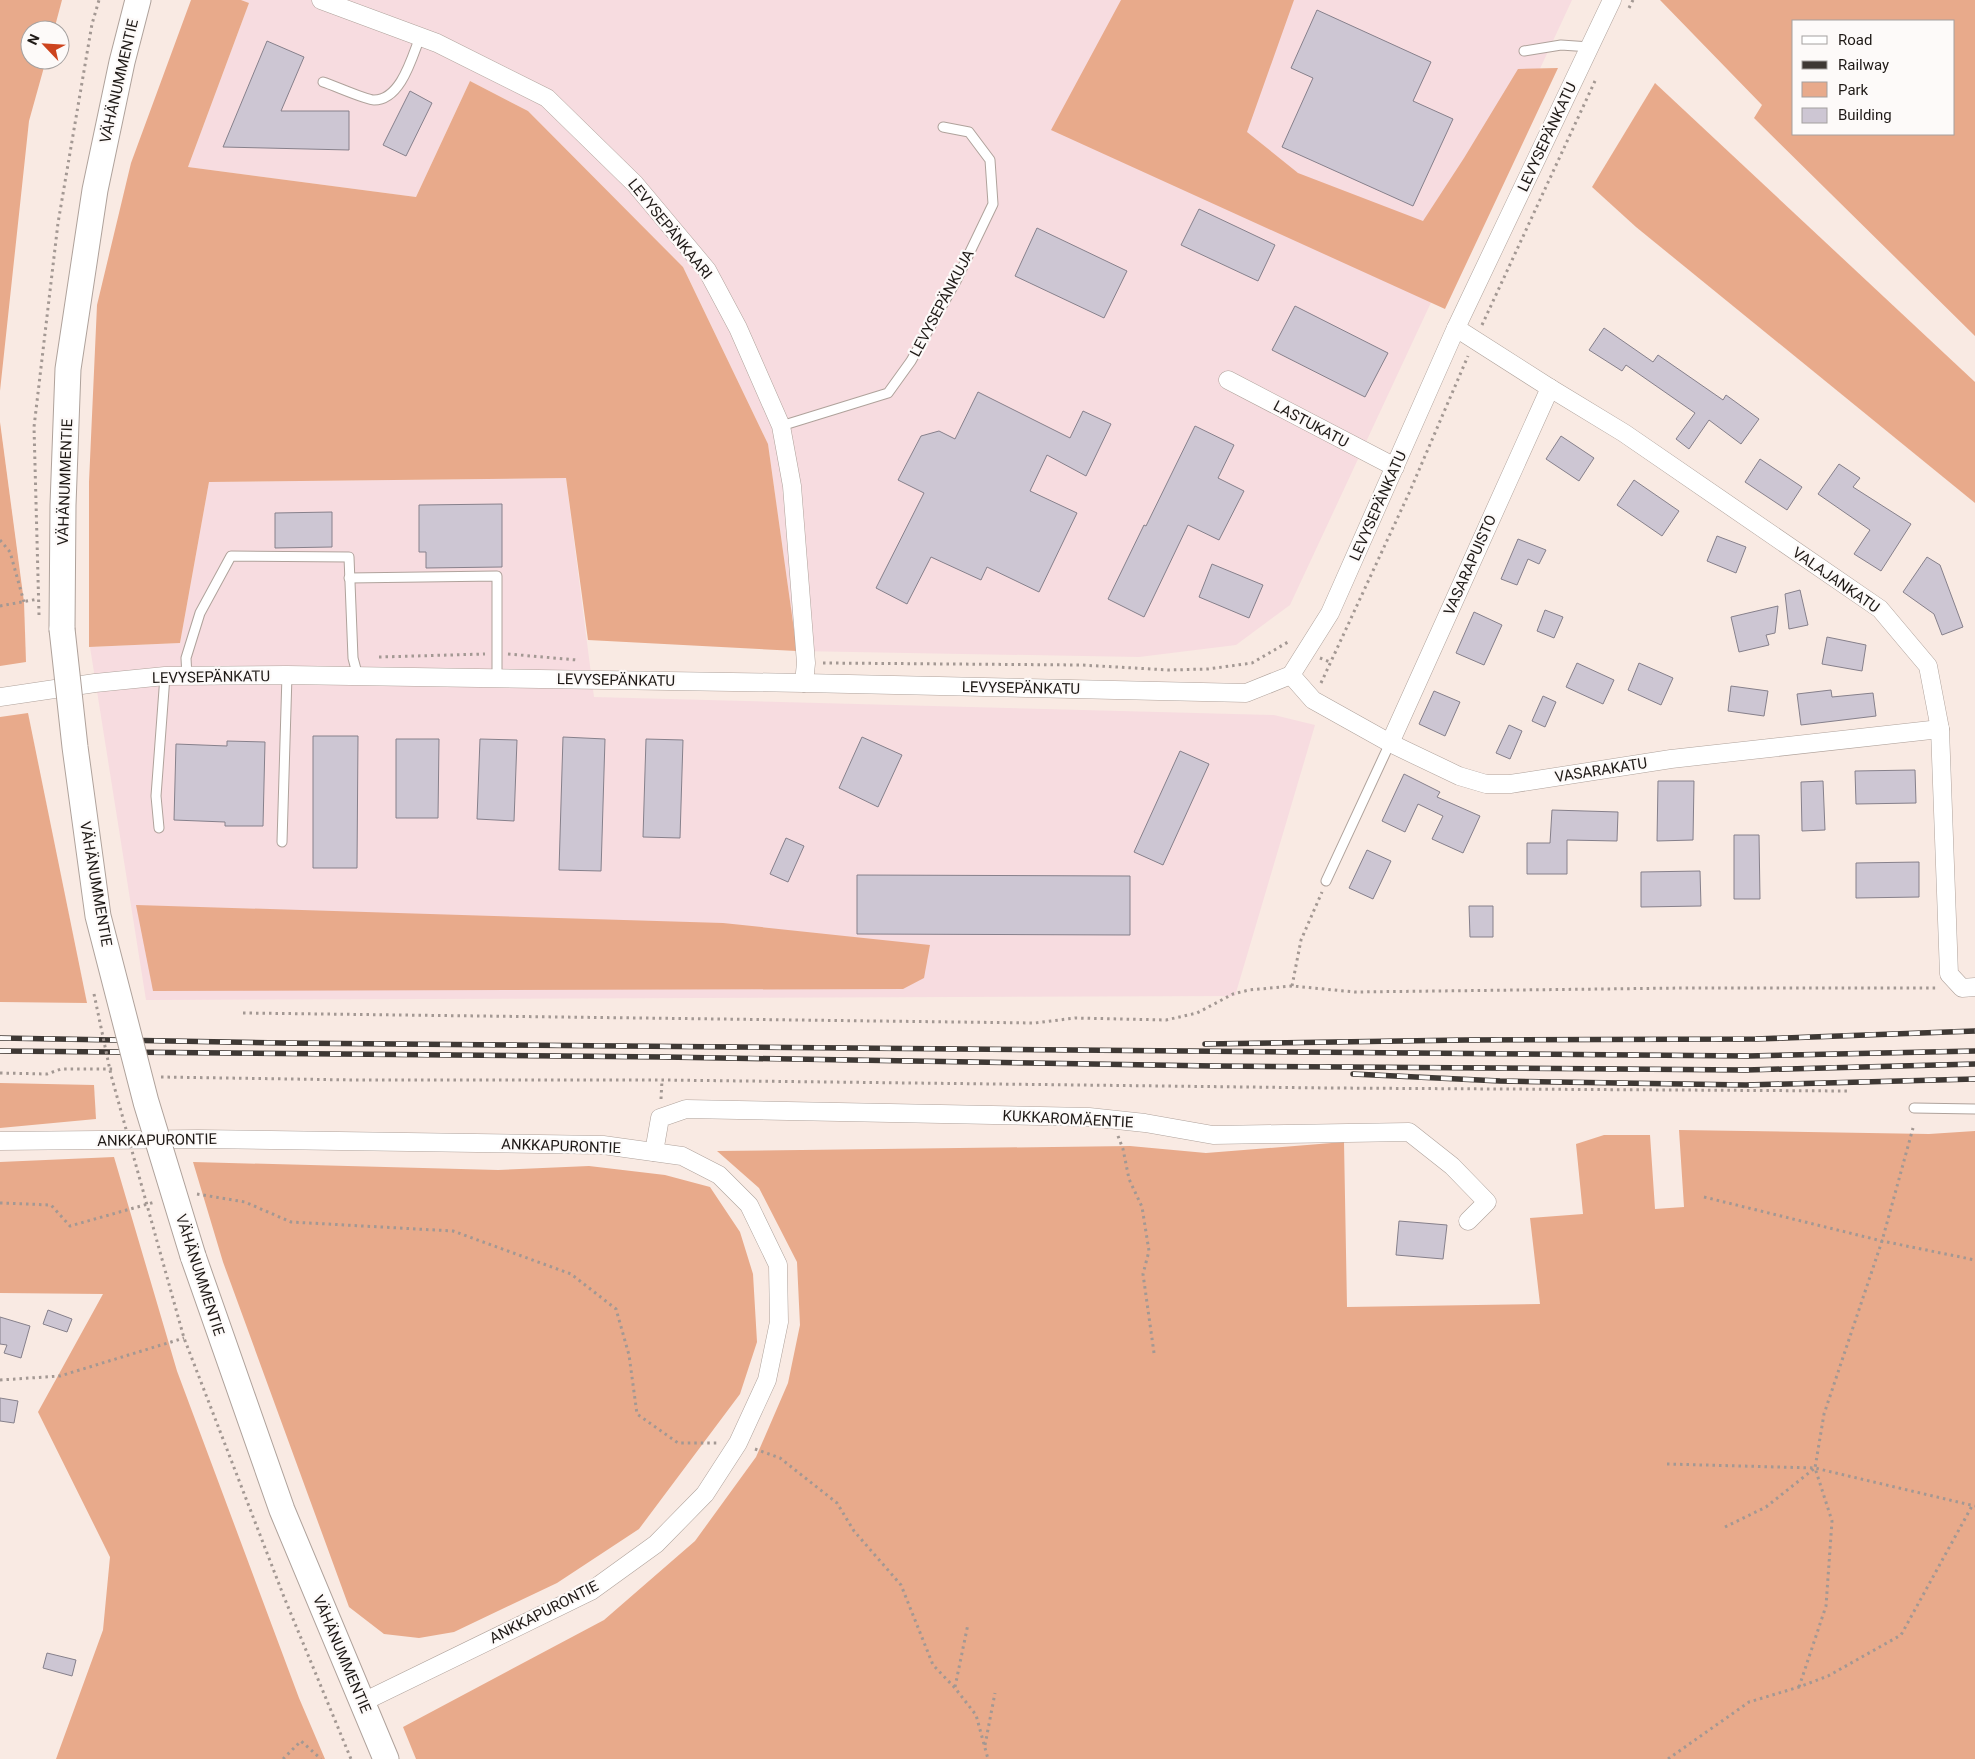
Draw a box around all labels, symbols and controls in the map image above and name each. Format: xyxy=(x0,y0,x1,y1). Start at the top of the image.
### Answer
street label: VÄHÄNUMMENTIE xyxy=(96,17,142,145)
north arrow xyxy=(20,20,70,70)
legend xyxy=(1792,20,1955,135)
text: Road xyxy=(1838,31,1872,49)
text: N xyxy=(24,32,43,47)
text: Railway xyxy=(1838,56,1889,74)
street label: LEVYSEPÄNKATU xyxy=(1514,80,1580,194)
text: Park xyxy=(1838,81,1869,99)
text: Building xyxy=(1838,106,1892,124)
street label: LEVYSEPÄNKAARI xyxy=(624,175,716,283)
street label: LEVYSEPÄNKUJA xyxy=(906,246,978,360)
street label: LASTUKATU xyxy=(1270,397,1352,451)
street label: VÄHÄNUMMENTIE xyxy=(54,418,76,546)
street label: LEVYSEPÄNKATU xyxy=(1346,448,1410,564)
street label: VASARAPUISTO xyxy=(1440,512,1500,618)
street label: VALAJANKATU xyxy=(1789,543,1883,617)
street label: LEVYSEPÄNKATU xyxy=(152,667,270,687)
street label: LEVYSEPÄNKATU xyxy=(557,670,675,690)
street label: LEVYSEPÄNKATU xyxy=(962,678,1080,698)
street label: VASARAKATU xyxy=(1553,754,1649,786)
street label: VÄHÄNUMMENTIE xyxy=(76,820,116,948)
street label: KUKKAROMÄENTIE xyxy=(1002,1107,1134,1131)
street label: ANKKAPURONTIE xyxy=(97,1130,218,1150)
street label: ANKKAPURONTIE xyxy=(501,1135,622,1157)
street label: VÄHÄNUMMENTIE xyxy=(172,1212,228,1338)
street label: ANKKAPURONTIE xyxy=(487,1577,602,1647)
street label: VÄHÄNUMMENTIE xyxy=(309,1592,375,1716)

